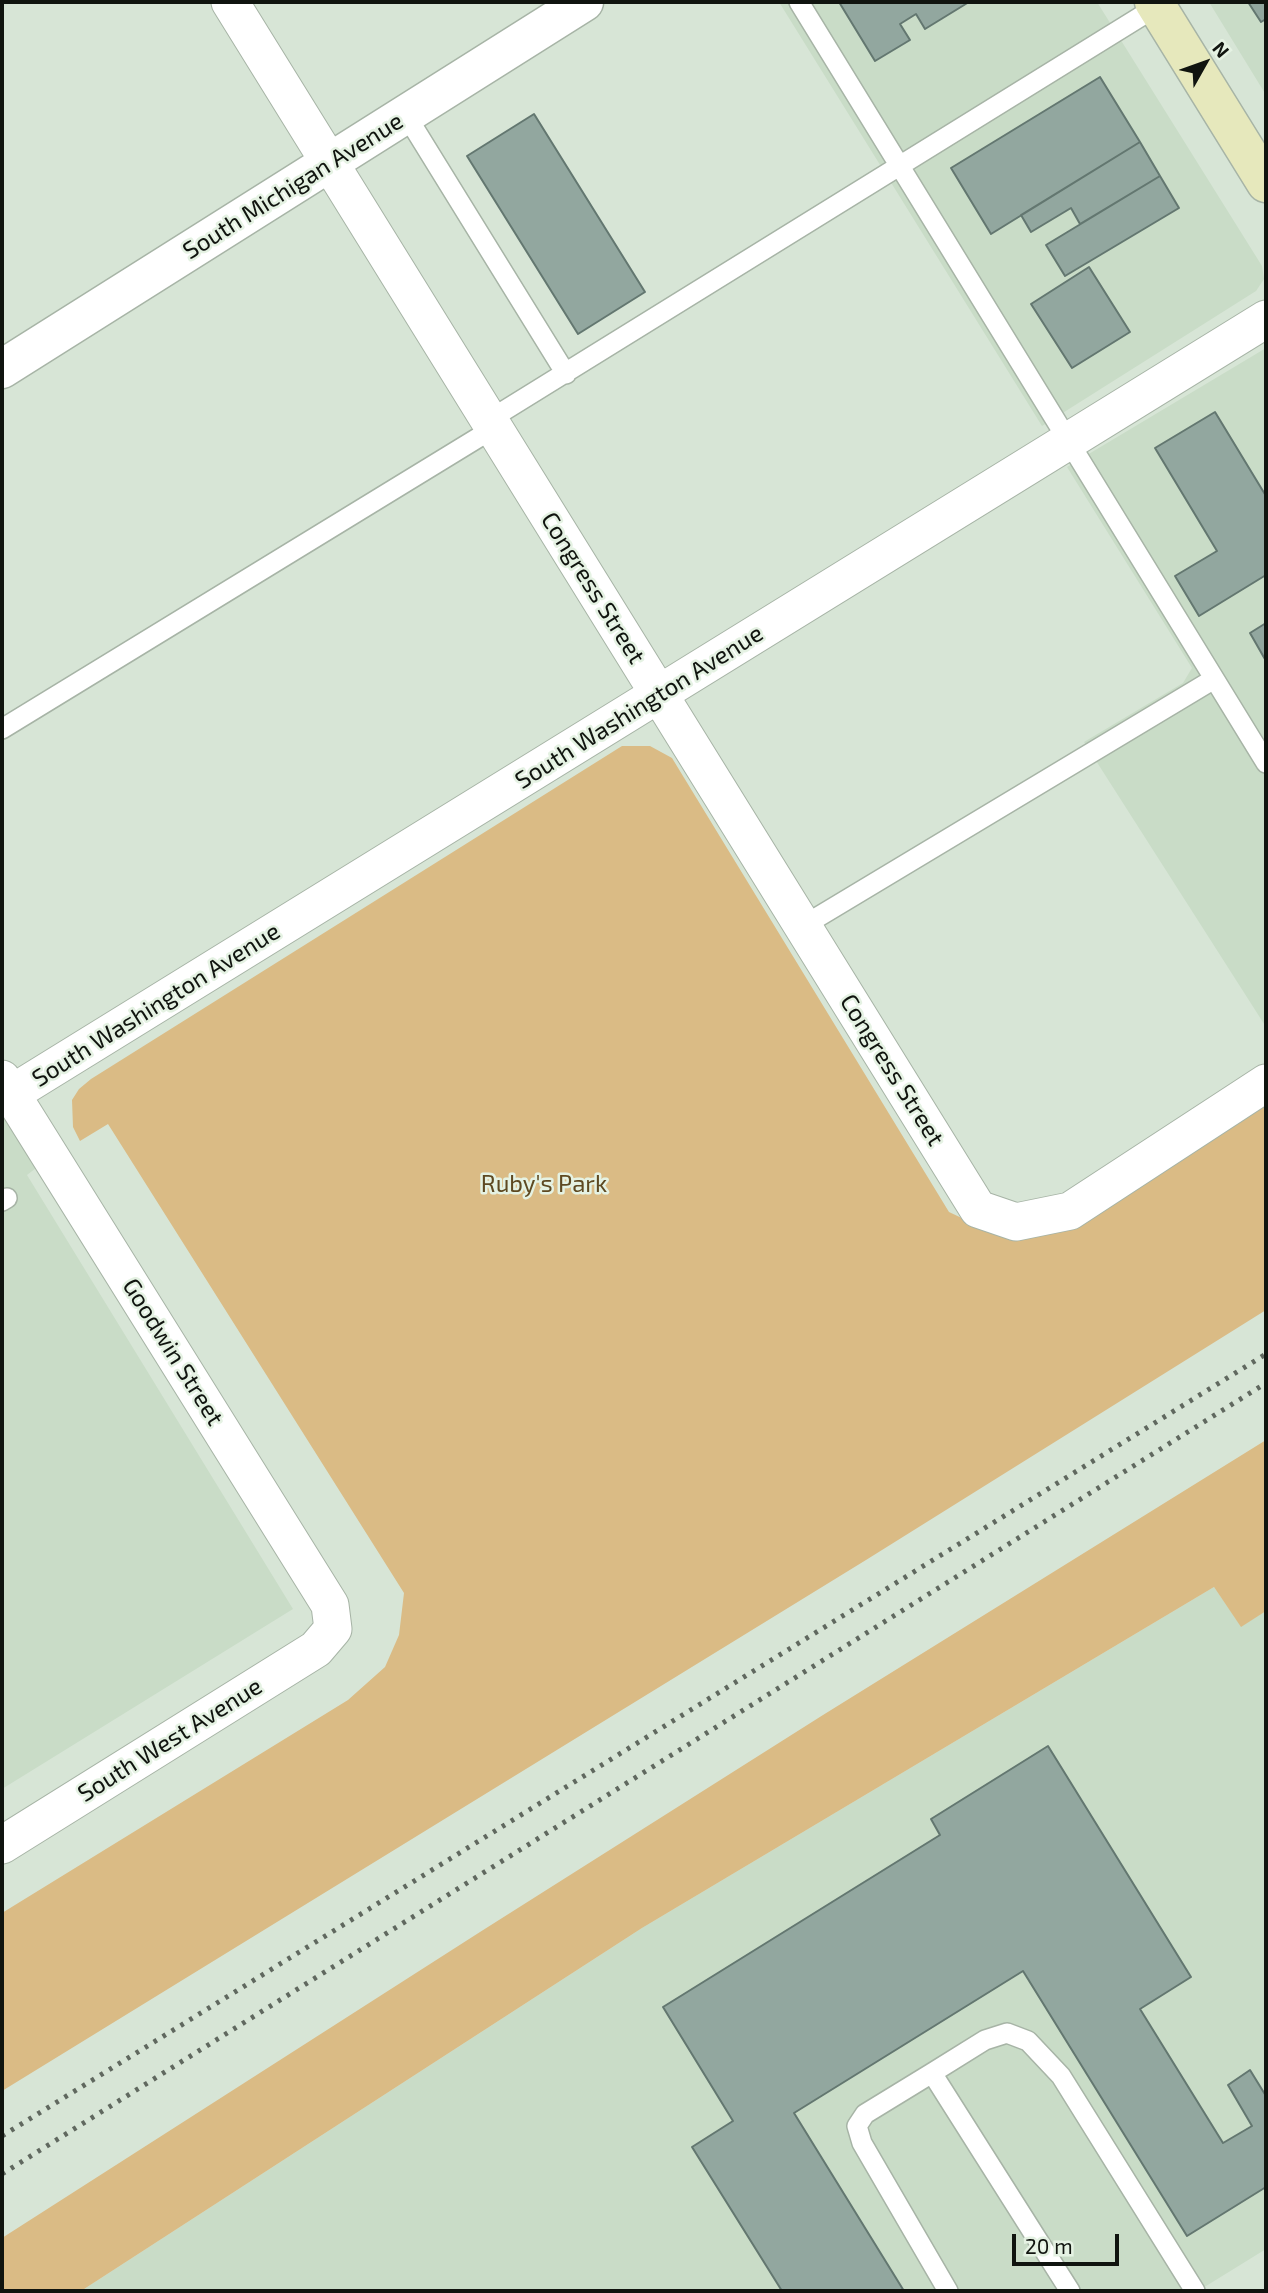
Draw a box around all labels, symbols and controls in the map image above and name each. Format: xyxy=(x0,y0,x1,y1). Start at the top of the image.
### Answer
north arrow xyxy=(1170,28,1240,98)
text: N xyxy=(1208,37,1235,62)
street label: South Michigan Avenue xyxy=(178,106,408,266)
street label: Congress Street xyxy=(535,507,651,669)
street label: South Washington Avenue xyxy=(510,619,768,795)
street label: South Washington Avenue xyxy=(27,917,285,1093)
street label: Congress Street xyxy=(834,989,950,1151)
park label: Ruby's Park xyxy=(481,1170,607,1198)
street label: Goodwin Street xyxy=(116,1273,230,1431)
street label: South West Avenue xyxy=(73,1672,267,1808)
scale bar xyxy=(1016,2220,1123,2264)
text: 20 m xyxy=(1025,2233,1073,2258)

